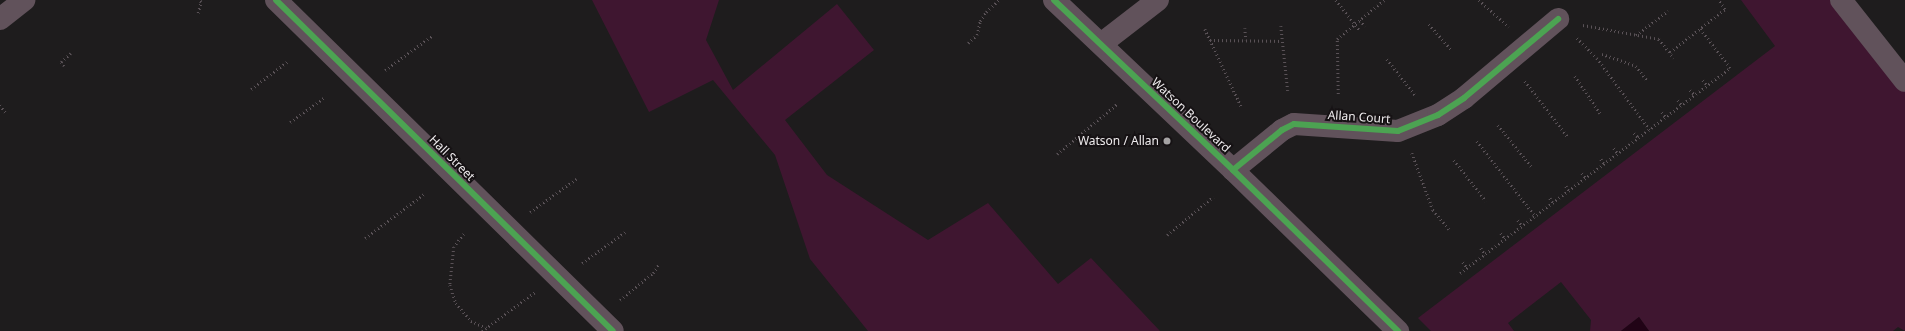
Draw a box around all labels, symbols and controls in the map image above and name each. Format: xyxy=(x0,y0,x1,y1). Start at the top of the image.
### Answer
street label: Watson Boulevard xyxy=(1149,75,1233,155)
street label: Allan Court xyxy=(1327,108,1391,126)
street label: Hall Street xyxy=(426,132,478,184)
place label: Watson / Allan xyxy=(1078,134,1159,148)
marker: Watson / Allan xyxy=(1162,136,1172,146)

